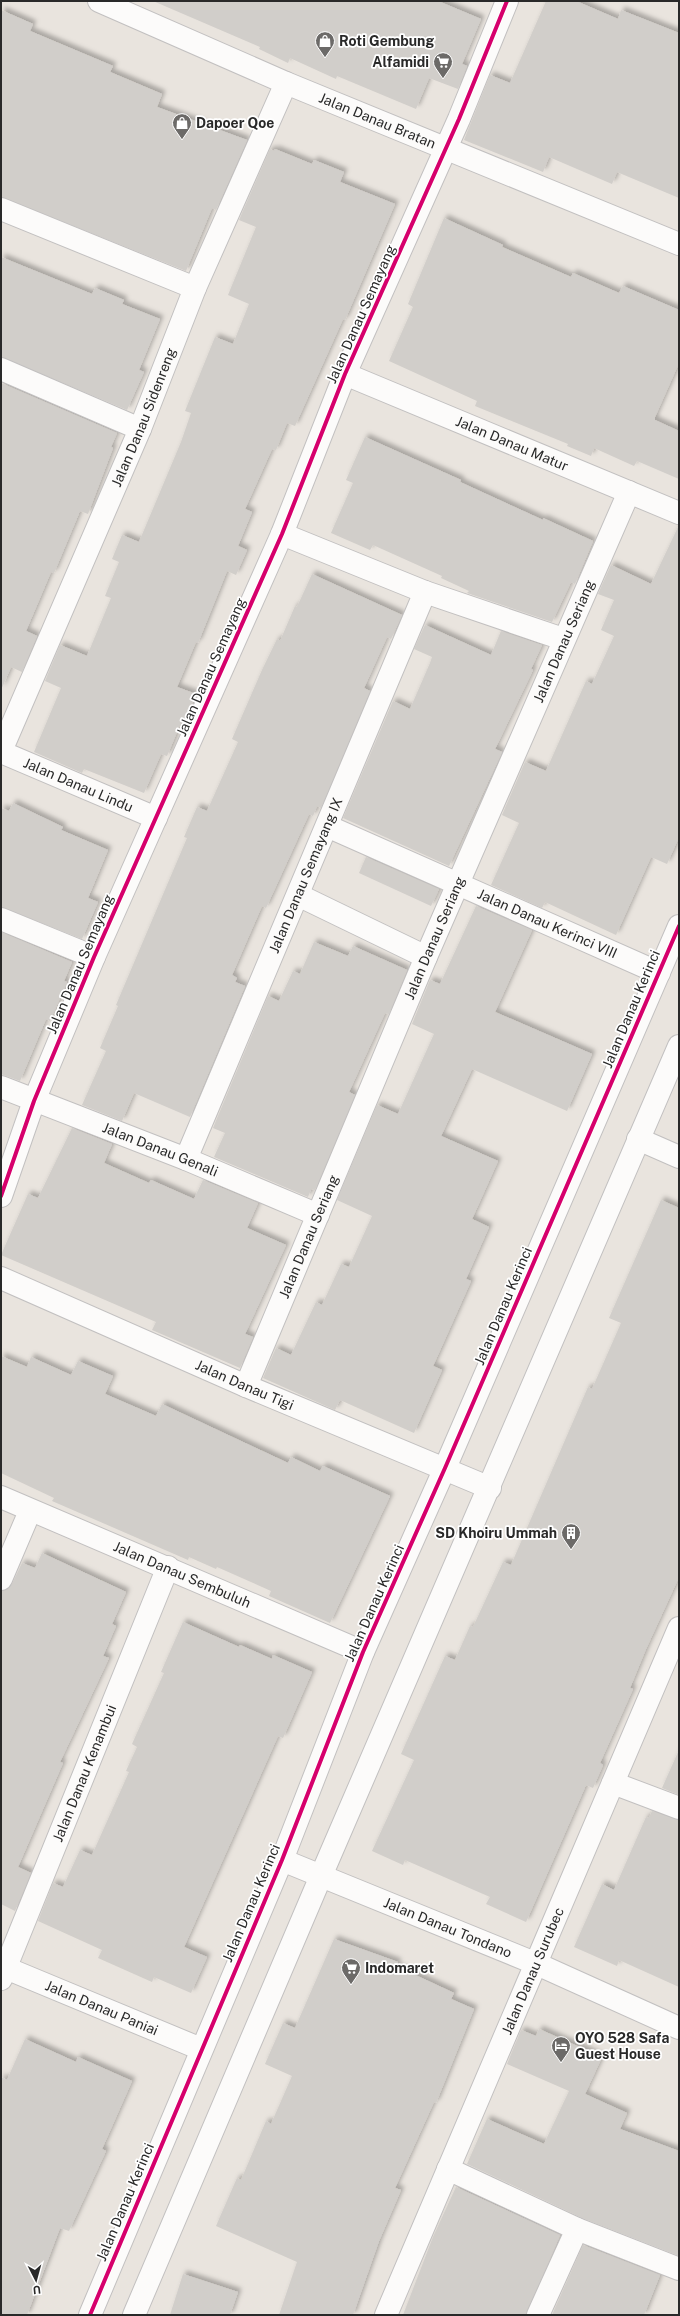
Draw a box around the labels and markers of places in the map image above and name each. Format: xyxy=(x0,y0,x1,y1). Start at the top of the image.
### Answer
shop icon: Roti Gembung xyxy=(314,30,336,58)
place label: Roti Gembung xyxy=(339,33,434,49)
supermarket icon: Alfamidi xyxy=(432,51,454,79)
place label: Alfamidi xyxy=(372,54,429,70)
shop icon: Dapoer Qoe xyxy=(171,112,193,140)
place label: Dapoer Qoe xyxy=(196,115,274,131)
building icon: SD Khoiru Ummah xyxy=(560,1522,582,1550)
place label: SD Khoiru Ummah xyxy=(435,1525,557,1541)
supermarket icon: Indomaret xyxy=(340,1957,362,1985)
place label: Indomaret xyxy=(365,1960,434,1976)
place label: OYO 528 Safa Guest House xyxy=(575,2030,670,2062)
hotel icon: OYO 528 Safa Guest House xyxy=(550,2035,572,2063)

